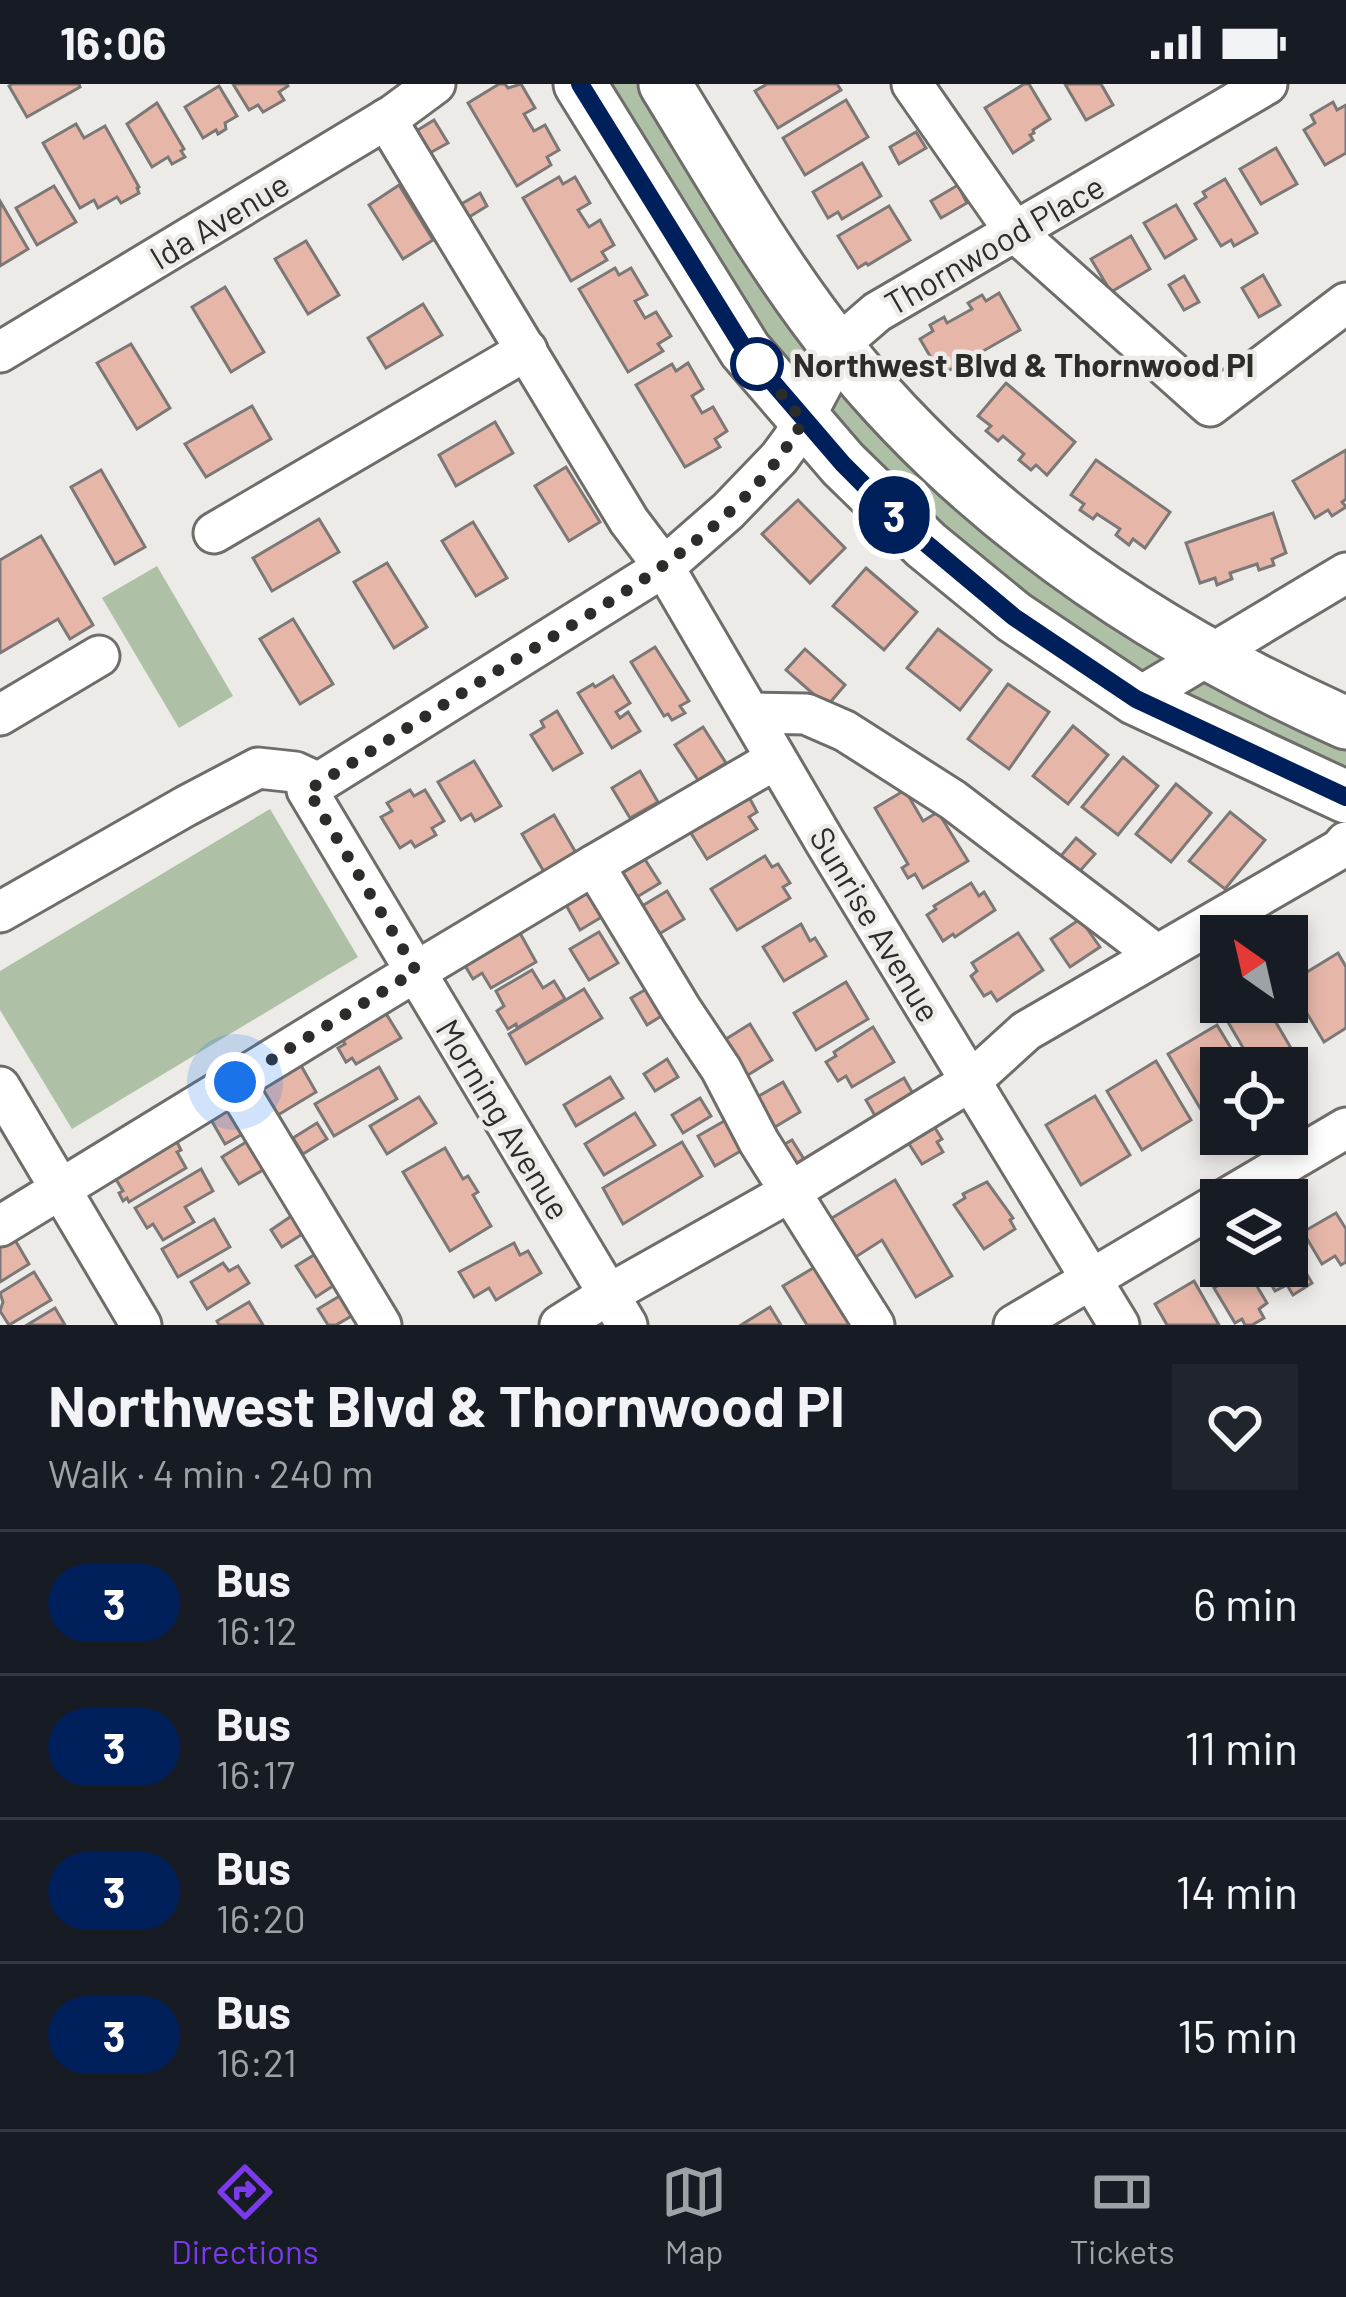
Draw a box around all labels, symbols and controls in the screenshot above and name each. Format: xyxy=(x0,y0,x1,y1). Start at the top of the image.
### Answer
text: 16:06 xyxy=(60,15,166,69)
street label: Ida Avenue xyxy=(142,163,296,277)
street label: Thornwood Place xyxy=(877,165,1111,323)
marker: Northwest Blvd & Thornwood Pl xyxy=(732,339,782,389)
place label: Northwest Blvd & Thornwood Pl xyxy=(793,344,1254,384)
line badge: 3 xyxy=(855,476,933,554)
text: 3 xyxy=(883,490,905,540)
street label: Sunrise Avenue xyxy=(802,819,950,1029)
north arrow xyxy=(1200,915,1308,1023)
map controls xyxy=(1200,915,1308,1287)
street label: Morning Avenue xyxy=(428,1012,580,1226)
button: locate xyxy=(1200,1047,1308,1155)
your location xyxy=(205,1052,265,1112)
button: layers xyxy=(1200,1179,1308,1287)
button: heart xyxy=(1172,1364,1298,1490)
text: Northwest Blvd & Thornwood Pl xyxy=(48,1370,844,1438)
text: Walk · 4 min · 240 m xyxy=(48,1449,373,1496)
text: Bus xyxy=(216,1552,291,1606)
text: 6 min xyxy=(1193,1576,1298,1630)
text: 3 xyxy=(103,1578,125,1628)
text: 16:12 xyxy=(216,1606,298,1653)
text: Bus xyxy=(216,1696,291,1750)
text: 11 min xyxy=(1184,1720,1298,1774)
text: 3 xyxy=(103,1722,125,1772)
text: 16:17 xyxy=(216,1750,295,1797)
text: Bus xyxy=(216,1840,291,1894)
text: 14 min xyxy=(1176,1864,1298,1918)
text: 3 xyxy=(103,1866,125,1916)
text: 16:20 xyxy=(216,1894,306,1941)
text: Bus xyxy=(216,1984,291,2038)
text: 15 min xyxy=(1177,2008,1298,2062)
text: 3 xyxy=(103,2010,125,2060)
text: 16:21 xyxy=(216,2038,297,2085)
tab: Directions xyxy=(171,2159,319,2271)
tab: Map xyxy=(661,2159,727,2271)
tab: Tickets xyxy=(1070,2159,1175,2271)

